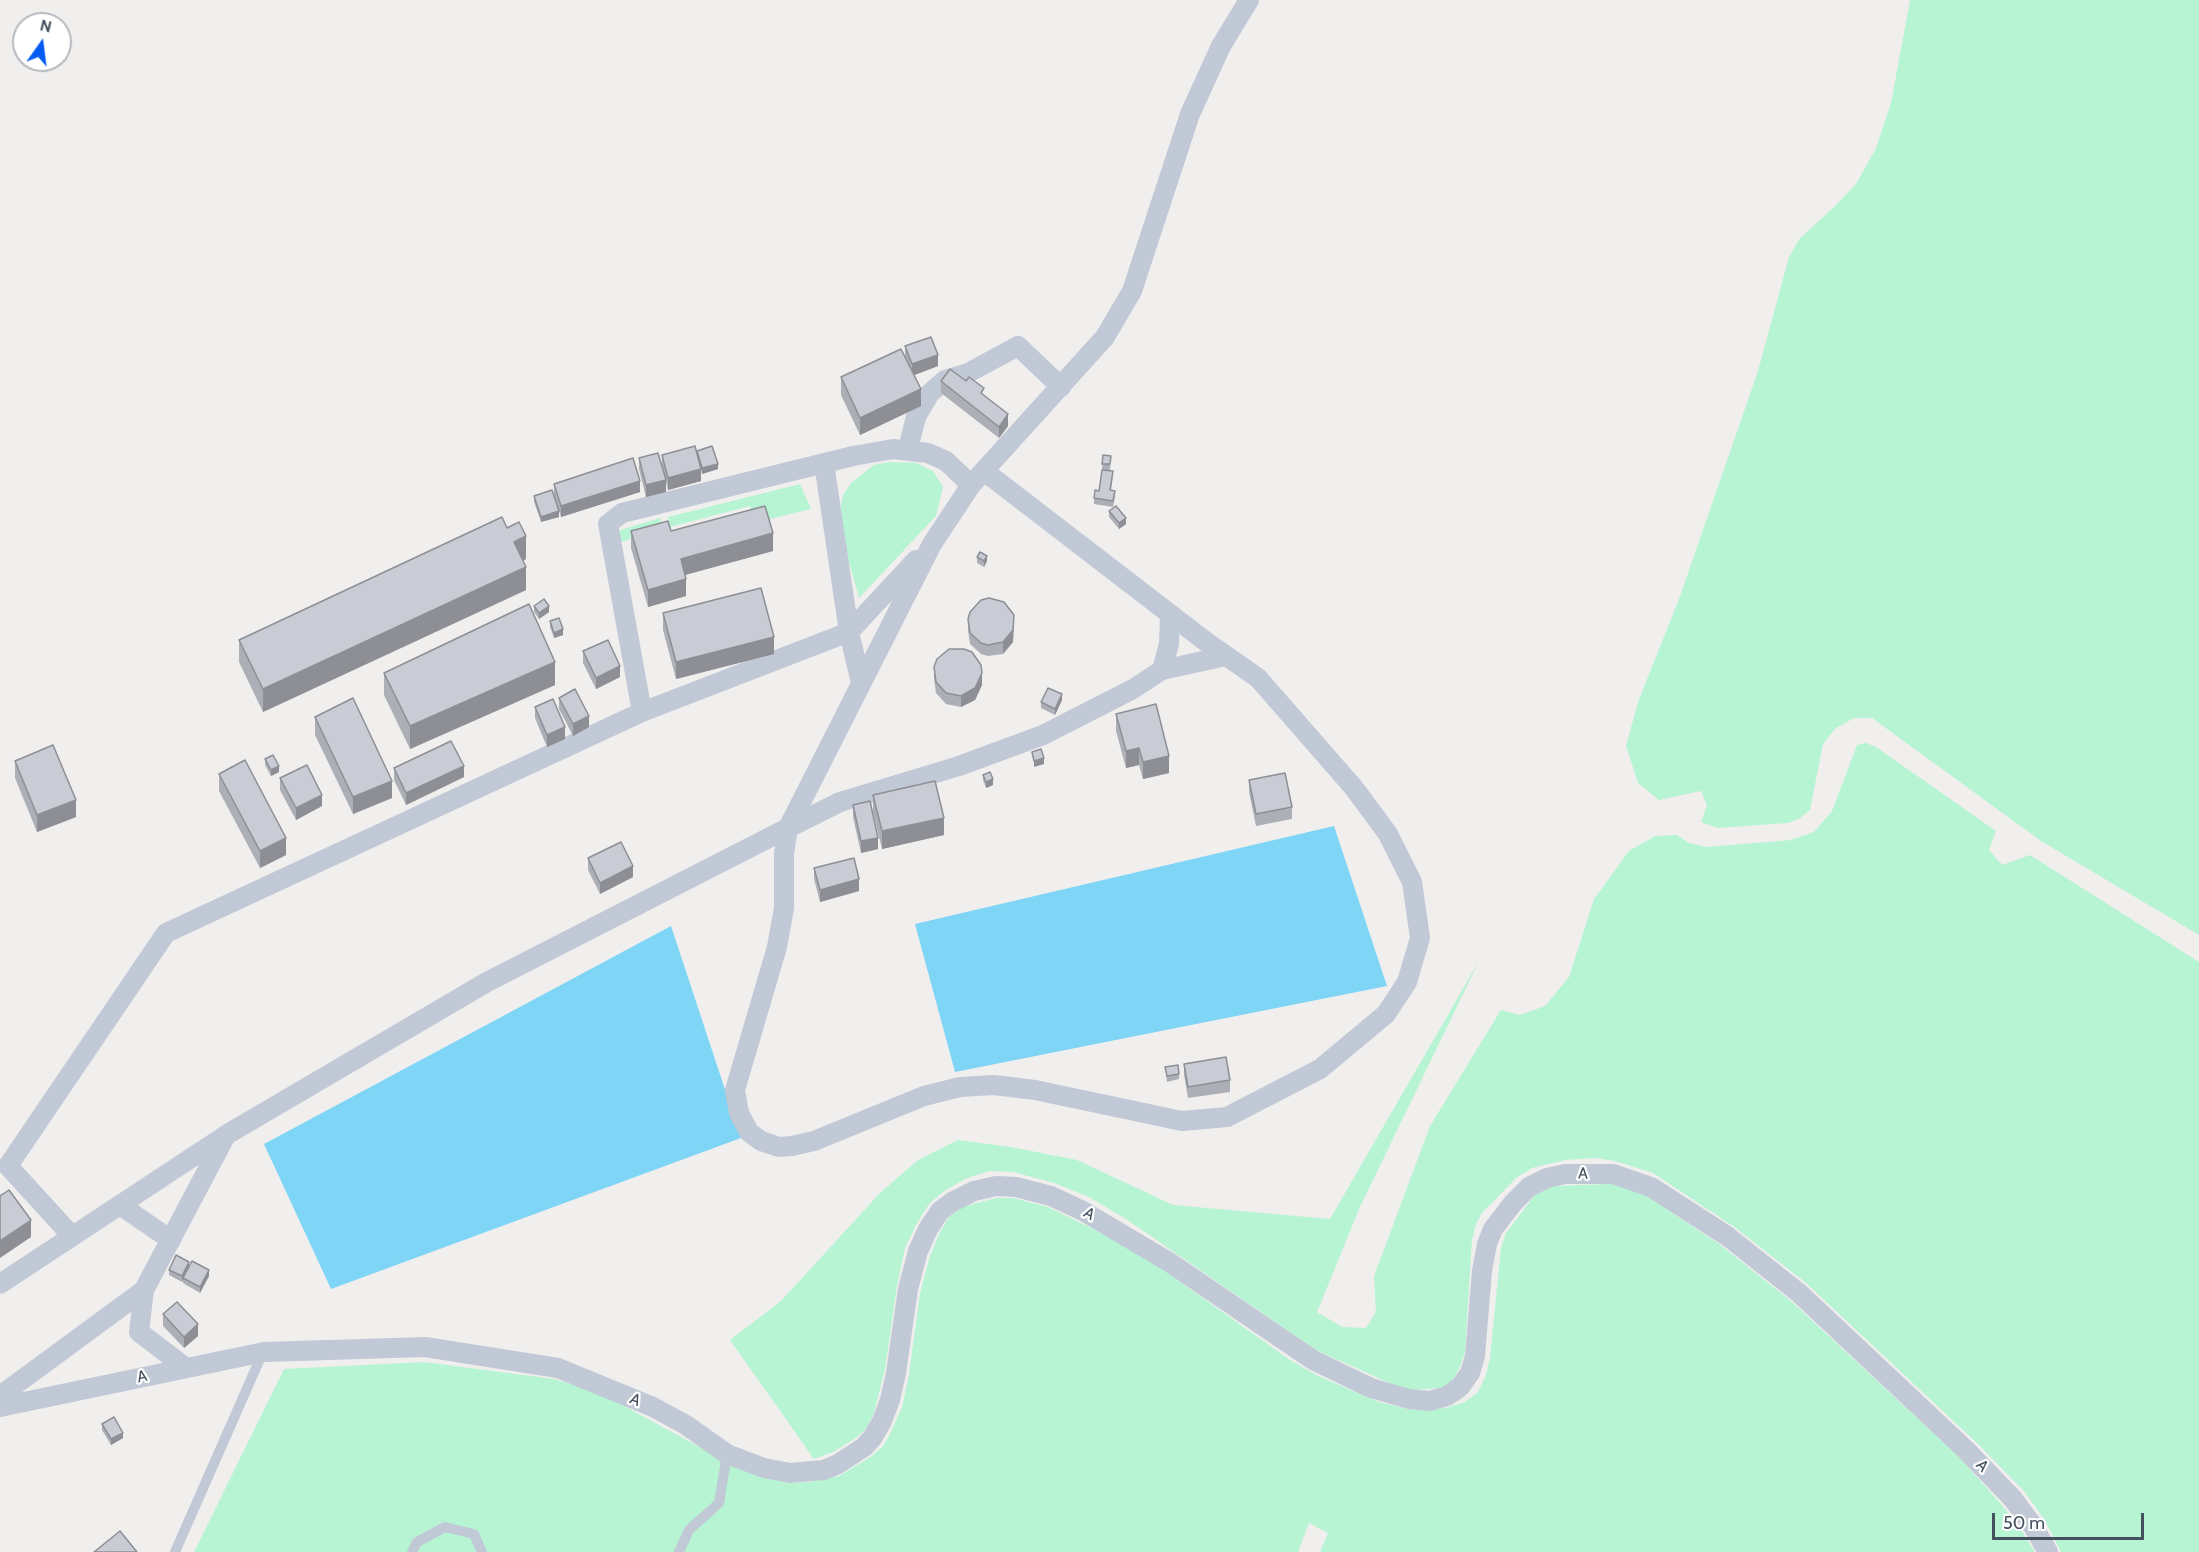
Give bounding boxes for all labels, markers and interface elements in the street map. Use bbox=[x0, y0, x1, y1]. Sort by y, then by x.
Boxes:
north arrow bbox=[12, 12, 72, 72]
text: N bbox=[38, 15, 54, 37]
street label: A bbox=[1578, 1164, 1588, 1184]
street label: A bbox=[1080, 1203, 1098, 1225]
street label: A bbox=[135, 1367, 149, 1387]
street label: A bbox=[627, 1389, 643, 1411]
street label: A bbox=[1972, 1456, 1992, 1476]
scale bar bbox=[1995, 1501, 2146, 1539]
text: 50 m bbox=[2003, 1512, 2045, 1534]

